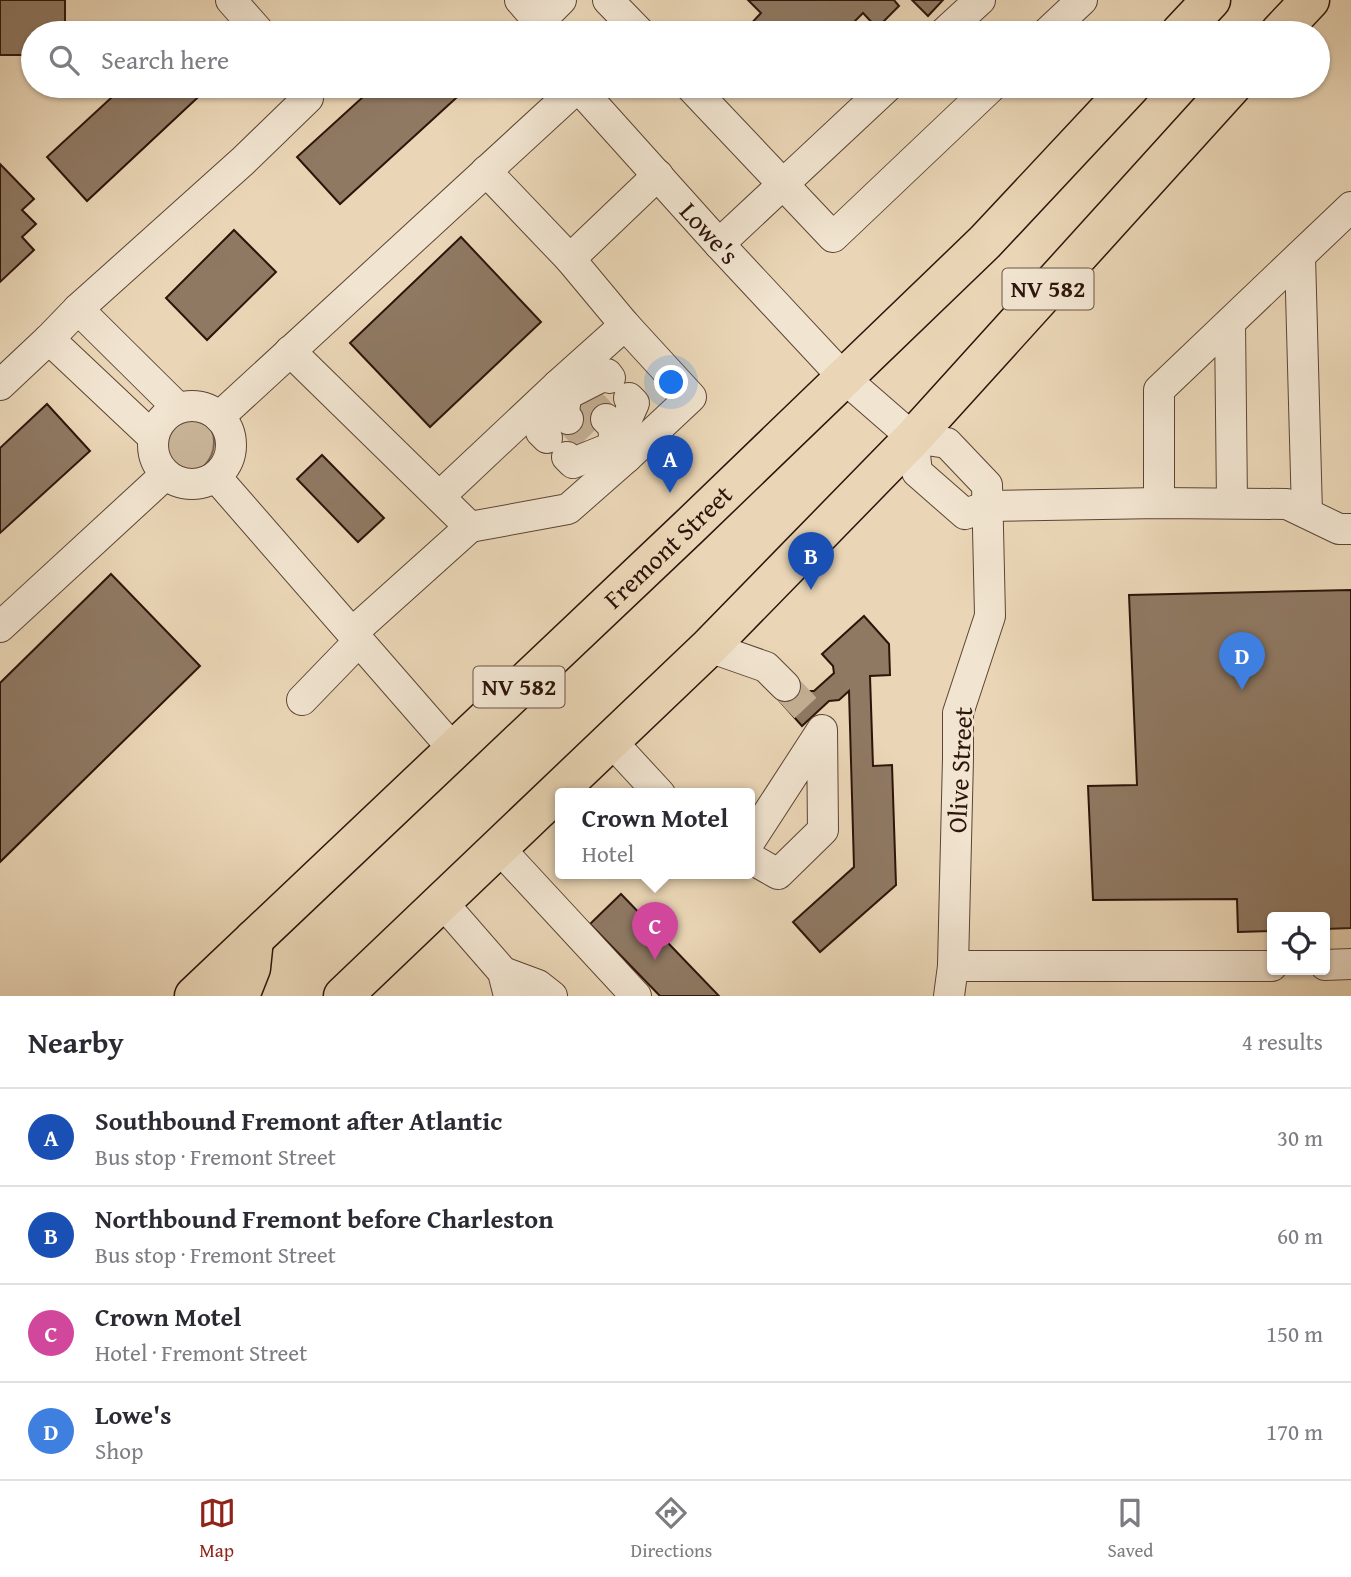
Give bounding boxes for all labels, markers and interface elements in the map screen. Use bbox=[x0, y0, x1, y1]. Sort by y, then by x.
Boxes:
search box bbox=[21, 21, 1330, 98]
text: Search here bbox=[101, 40, 229, 79]
icon: search bbox=[45, 41, 83, 79]
street label: Lowe's bbox=[671, 193, 749, 273]
road number: NV 582 bbox=[1002, 268, 1094, 310]
your location bbox=[654, 365, 688, 399]
pin: A bbox=[647, 435, 693, 493]
street label: Fremont Street bbox=[594, 475, 741, 617]
pin: B bbox=[788, 532, 834, 590]
pin: D bbox=[1219, 632, 1265, 690]
road number: NV 582 bbox=[474, 666, 564, 708]
street label: Olive Street bbox=[937, 706, 982, 834]
popup bbox=[555, 788, 755, 879]
text: Crown Motel bbox=[582, 798, 728, 837]
text: Hotel bbox=[582, 837, 634, 870]
pin: C bbox=[632, 902, 678, 960]
map controls bbox=[1267, 912, 1330, 975]
button: locate bbox=[1267, 912, 1330, 975]
text: Nearby bbox=[28, 1020, 124, 1064]
text: 4 results bbox=[1242, 1025, 1323, 1058]
text: Southbound Fremont after Atlantic bbox=[95, 1101, 502, 1140]
text: A bbox=[44, 1121, 58, 1154]
text: 30 m bbox=[1277, 1121, 1323, 1154]
text: Bus stop · Fremont Street bbox=[95, 1140, 336, 1173]
text: Northbound Fremont before Charleston bbox=[95, 1199, 554, 1238]
text: B bbox=[44, 1219, 58, 1252]
text: 60 m bbox=[1277, 1219, 1323, 1252]
text: Bus stop · Fremont Street bbox=[95, 1238, 336, 1271]
text: Crown Motel bbox=[95, 1297, 241, 1336]
text: C bbox=[44, 1317, 58, 1350]
text: 150 m bbox=[1266, 1317, 1323, 1350]
text: Hotel · Fremont Street bbox=[95, 1336, 307, 1369]
text: Lowe's bbox=[95, 1395, 171, 1434]
text: D bbox=[44, 1415, 58, 1448]
text: 170 m bbox=[1266, 1415, 1323, 1448]
text: Shop bbox=[95, 1434, 143, 1467]
tab: Map bbox=[198, 1494, 236, 1564]
tab: Directions bbox=[631, 1494, 712, 1564]
tab: Saved bbox=[1107, 1494, 1153, 1564]

